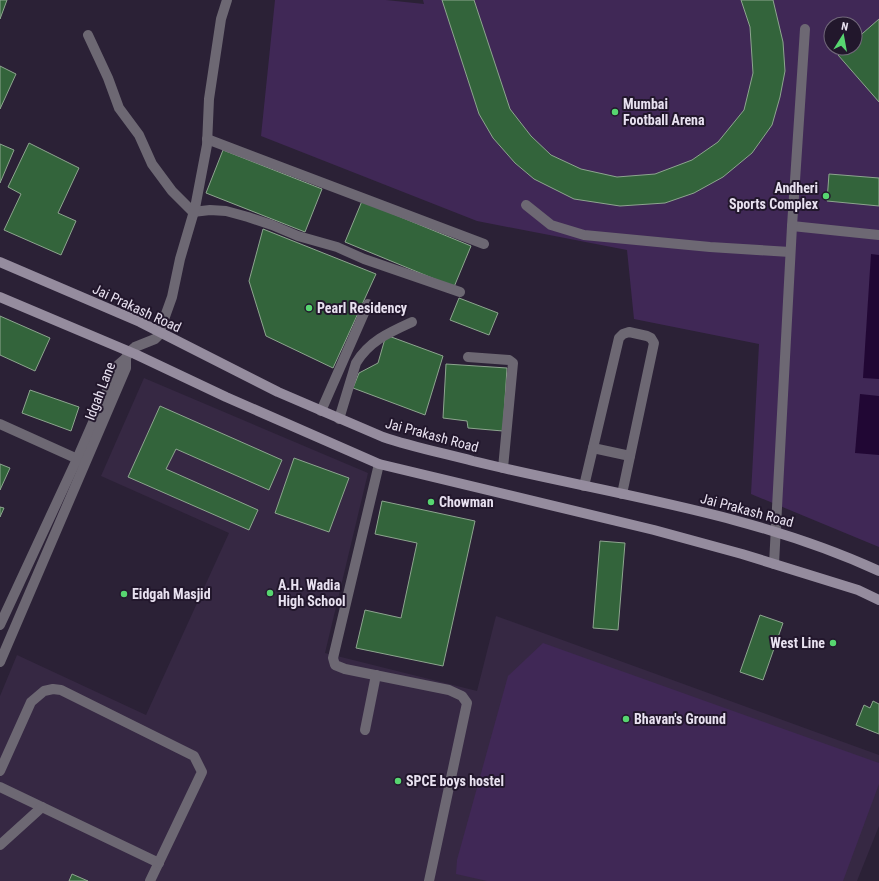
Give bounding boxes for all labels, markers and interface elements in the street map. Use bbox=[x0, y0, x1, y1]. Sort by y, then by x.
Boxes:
north arrow bbox=[823, 16, 863, 56]
text: N bbox=[840, 20, 850, 34]
place label: Mumbai Football Arena bbox=[623, 96, 705, 128]
marker: Mumbai Football Arena bbox=[610, 107, 620, 117]
place label: Andheri Sports Complex bbox=[729, 180, 819, 212]
marker: Andheri Sports Complex bbox=[821, 191, 831, 201]
street label: Jai Prakash Road bbox=[90, 280, 184, 336]
place label: Pearl Residency bbox=[317, 300, 408, 316]
marker: Pearl Residency bbox=[304, 303, 314, 313]
street label: Idgah Lane bbox=[82, 359, 119, 422]
street label: Jai Prakash Road bbox=[384, 415, 480, 455]
street label: Jai Prakash Road bbox=[699, 490, 795, 530]
place label: Chowman bbox=[439, 494, 494, 510]
marker: Chowman bbox=[426, 497, 436, 507]
place label: A.H. Wadia High School bbox=[278, 577, 346, 609]
place label: Eidgah Masjid bbox=[132, 586, 211, 602]
marker: A.H. Wadia High School bbox=[265, 588, 275, 598]
marker: Eidgah Masjid bbox=[119, 589, 129, 599]
place label: West Line bbox=[770, 635, 825, 651]
marker: West Line bbox=[828, 638, 838, 648]
place label: Bhavan's Ground bbox=[634, 711, 726, 727]
marker: Bhavan's Ground bbox=[621, 714, 631, 724]
place label: SPCE boys hostel bbox=[406, 773, 504, 789]
marker: SPCE boys hostel bbox=[393, 776, 403, 786]

